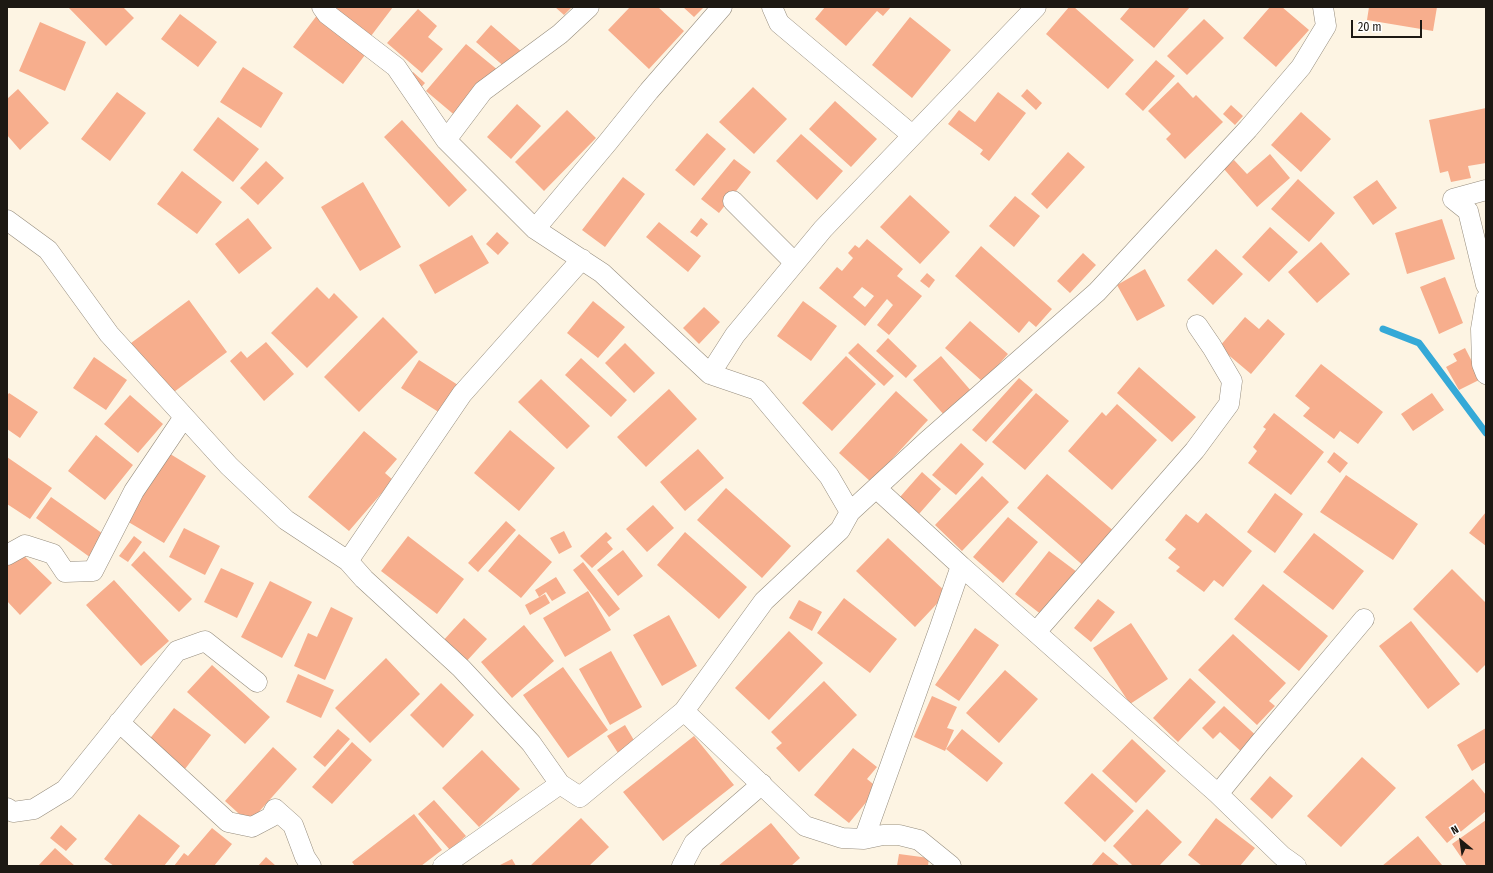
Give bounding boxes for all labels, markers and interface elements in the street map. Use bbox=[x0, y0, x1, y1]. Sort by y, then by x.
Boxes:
scale bar bbox=[1353, 12, 1424, 38]
text: 20 m bbox=[1358, 20, 1382, 34]
north arrow bbox=[1441, 821, 1481, 861]
text: N bbox=[1449, 823, 1461, 837]

